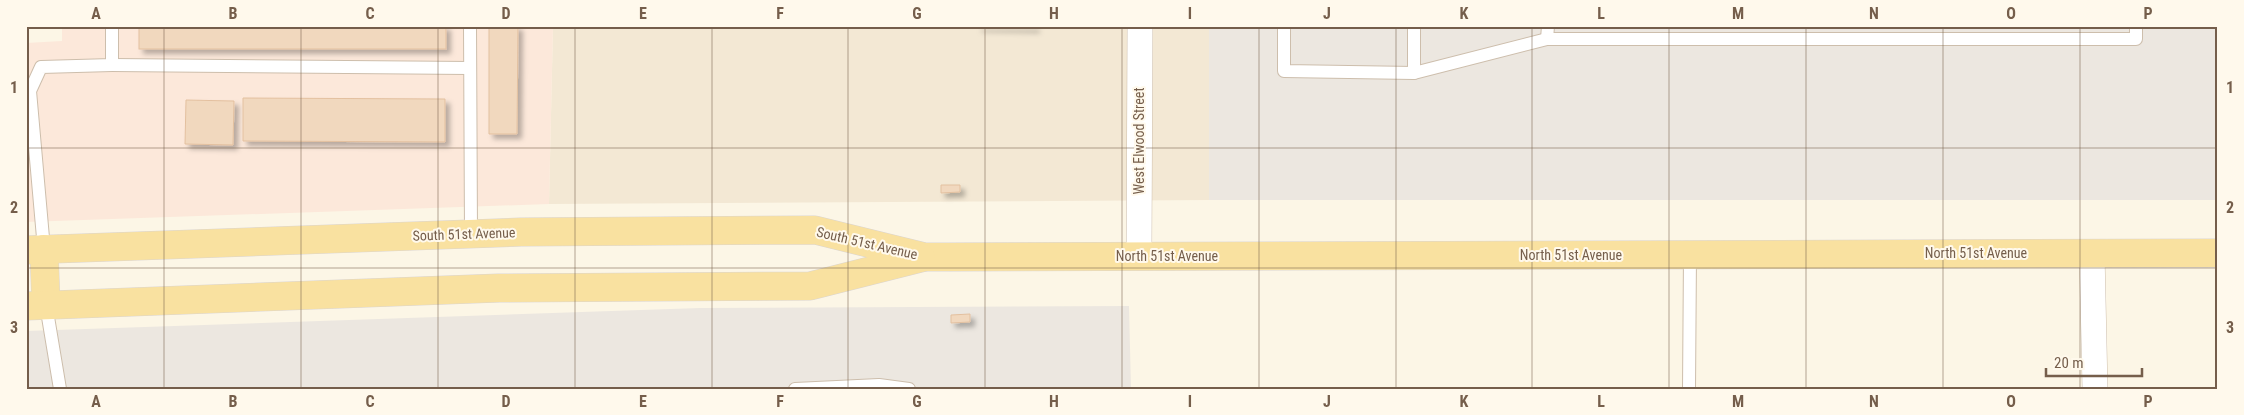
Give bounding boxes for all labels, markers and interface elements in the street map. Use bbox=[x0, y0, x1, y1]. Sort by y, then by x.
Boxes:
text: A bbox=[91, 4, 101, 23]
text: B bbox=[229, 4, 238, 23]
text: C bbox=[365, 4, 375, 23]
text: D bbox=[501, 4, 511, 23]
text: E bbox=[639, 4, 647, 23]
text: F bbox=[776, 4, 784, 23]
text: G bbox=[912, 4, 922, 23]
text: H bbox=[1049, 4, 1059, 23]
text: I bbox=[1188, 4, 1192, 23]
text: J bbox=[1323, 4, 1331, 23]
text: K bbox=[1460, 4, 1469, 23]
text: L bbox=[1597, 4, 1605, 23]
text: M bbox=[1732, 4, 1744, 23]
text: N bbox=[1869, 4, 1879, 23]
text: O bbox=[2006, 4, 2016, 23]
text: P bbox=[2143, 4, 2153, 23]
text: 1 bbox=[10, 78, 18, 97]
text: 1 bbox=[2226, 78, 2234, 97]
street label: West Elwood Street bbox=[1131, 87, 1147, 195]
text: 2 bbox=[10, 198, 18, 217]
text: 2 bbox=[2226, 198, 2234, 217]
street label: South 51st Avenue bbox=[412, 224, 516, 244]
street label: South 51st Avenue bbox=[815, 224, 919, 262]
street label: North 51st Avenue bbox=[1925, 245, 2028, 261]
street label: North 51st Avenue bbox=[1520, 247, 1623, 263]
street label: North 51st Avenue bbox=[1116, 248, 1219, 264]
text: 3 bbox=[10, 318, 18, 337]
text: 3 bbox=[2226, 318, 2234, 337]
scale bar bbox=[2046, 345, 2143, 377]
text: 20 m bbox=[2054, 354, 2084, 372]
text: A bbox=[91, 392, 101, 411]
text: B bbox=[229, 392, 238, 411]
text: C bbox=[365, 392, 375, 411]
text: D bbox=[501, 392, 511, 411]
text: E bbox=[639, 392, 647, 411]
text: F bbox=[776, 392, 784, 411]
text: G bbox=[912, 392, 922, 411]
text: H bbox=[1049, 392, 1059, 411]
text: I bbox=[1188, 392, 1192, 411]
text: J bbox=[1323, 392, 1331, 411]
text: K bbox=[1460, 392, 1469, 411]
text: L bbox=[1597, 392, 1605, 411]
text: M bbox=[1732, 392, 1744, 411]
text: N bbox=[1869, 392, 1879, 411]
text: O bbox=[2006, 392, 2016, 411]
text: P bbox=[2143, 392, 2153, 411]

